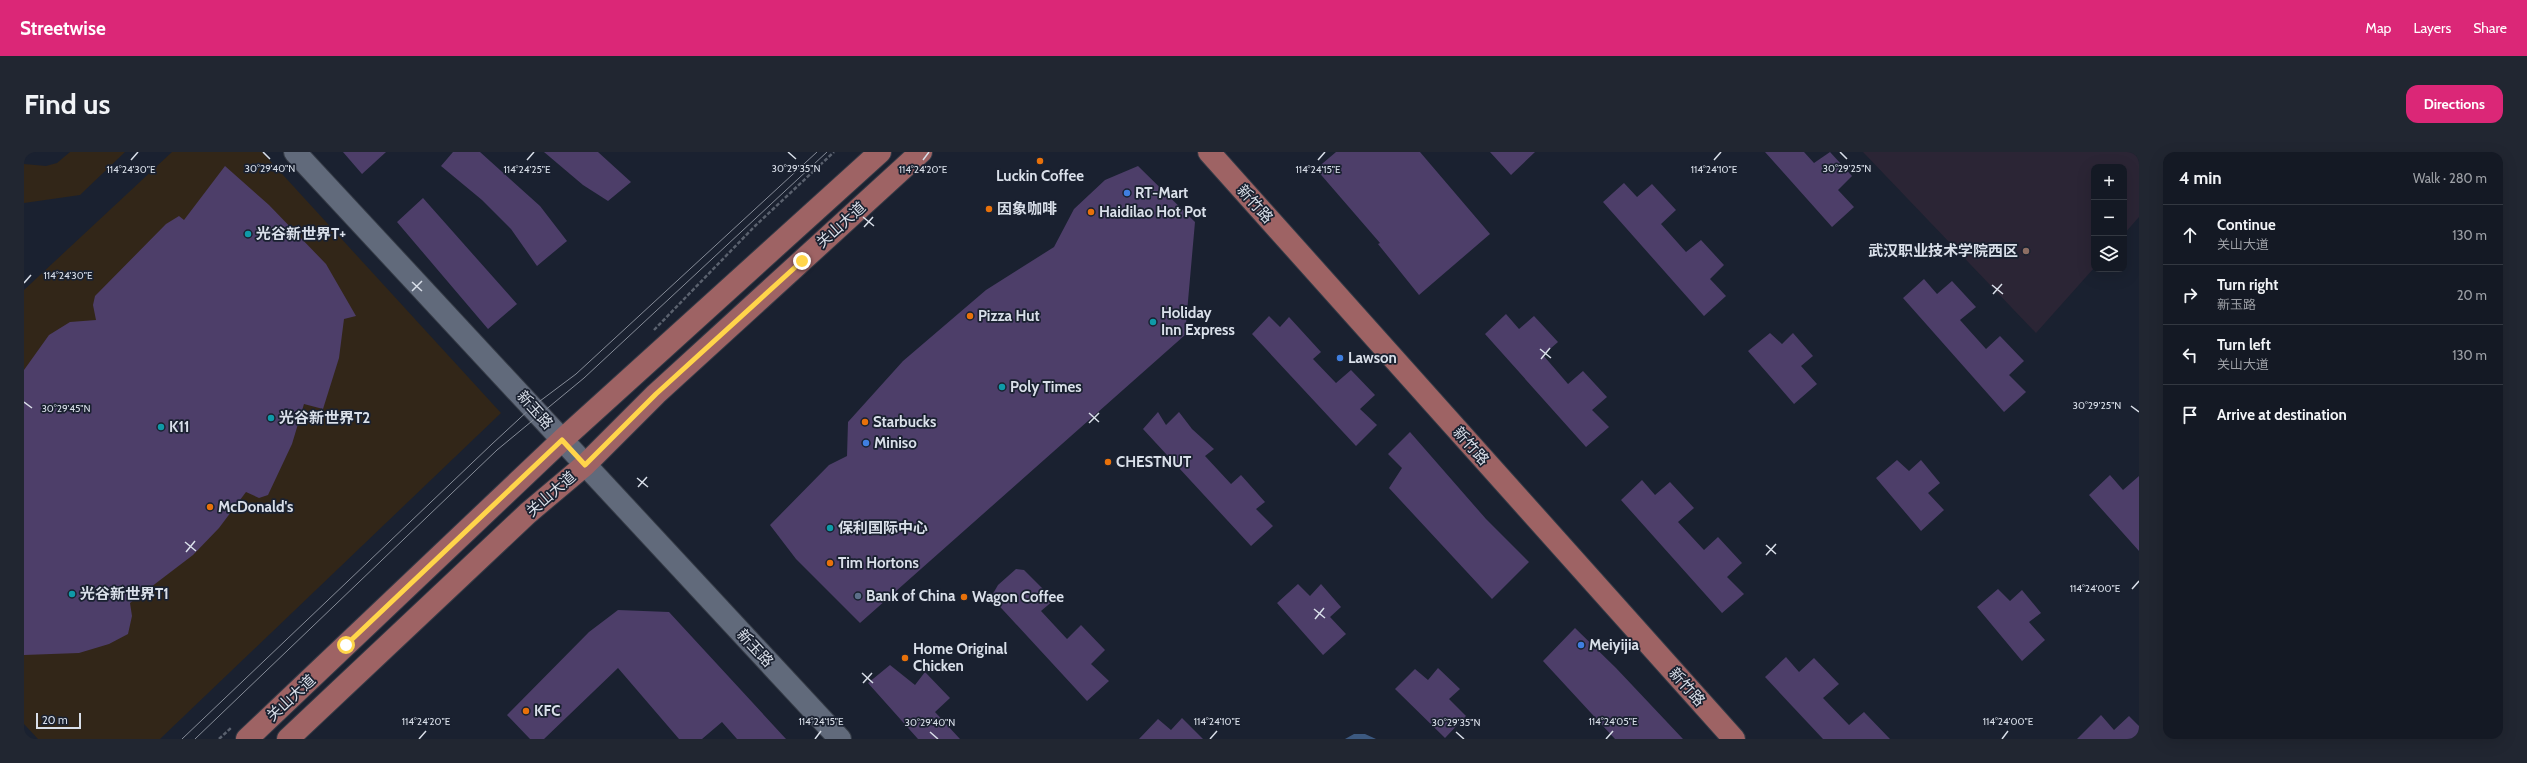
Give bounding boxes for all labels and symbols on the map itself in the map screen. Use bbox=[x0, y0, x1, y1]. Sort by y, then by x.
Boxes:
marker: Luckin Coffee bbox=[1035, 156, 1045, 166]
text: 30°29'40"N bbox=[245, 162, 295, 175]
text: 30°29'35"N bbox=[771, 162, 821, 175]
text: 30°29'25"N bbox=[1823, 162, 1871, 175]
text: 114°24'30"E bbox=[107, 163, 156, 176]
text: 114°24'25"E bbox=[503, 163, 551, 176]
text: 114°24'20"E bbox=[899, 163, 948, 176]
text: 114°24'15"E bbox=[1295, 163, 1341, 176]
text: 114°24'10"E bbox=[1691, 163, 1738, 176]
place label: Luckin Coffee bbox=[996, 167, 1084, 185]
street label: 新竹路 bbox=[1233, 181, 1277, 227]
place label: RT-Mart bbox=[1135, 184, 1188, 202]
marker: RT-Mart bbox=[1122, 188, 1132, 198]
street label: 关山大道 bbox=[813, 198, 869, 252]
place label: 因象咖啡 bbox=[997, 200, 1057, 218]
place label: Haidilao Hot Pot bbox=[1099, 203, 1207, 221]
marker: 因象咖啡 bbox=[984, 204, 994, 214]
marker: Haidilao Hot Pot bbox=[1086, 207, 1096, 217]
place label: 光谷新世界T+ bbox=[256, 225, 346, 243]
marker: 光谷新世界T+ bbox=[243, 229, 253, 239]
place label: 武汉职业技术学院西区 bbox=[1868, 242, 2018, 260]
marker: 武汉职业技术学院西区 bbox=[2021, 246, 2031, 256]
route end bbox=[793, 252, 811, 270]
text: 114°24'30"E bbox=[44, 269, 93, 282]
place label: Holiday Inn Express bbox=[1161, 304, 1235, 339]
place label: Pizza Hut bbox=[978, 307, 1040, 325]
marker: Pizza Hut bbox=[965, 311, 975, 321]
marker: Holiday Inn Express bbox=[1148, 317, 1158, 327]
place label: Lawson bbox=[1348, 349, 1397, 367]
marker: Lawson bbox=[1335, 353, 1345, 363]
place label: Poly Times bbox=[1010, 378, 1082, 396]
marker: Poly Times bbox=[997, 382, 1007, 392]
street label: 新玉路 bbox=[513, 387, 557, 433]
text: 30°29'25"N bbox=[2073, 399, 2121, 412]
text: 30°29'45"N bbox=[41, 402, 91, 415]
place label: 光谷新世界T2 bbox=[279, 409, 370, 427]
marker: 光谷新世界T2 bbox=[266, 413, 276, 423]
place label: Starbucks bbox=[873, 413, 936, 431]
marker: Starbucks bbox=[860, 417, 870, 427]
place label: K11 bbox=[169, 418, 189, 436]
marker: K11 bbox=[156, 422, 166, 432]
street label: 新竹路 bbox=[1449, 423, 1493, 469]
place label: Miniso bbox=[874, 434, 917, 452]
marker: Miniso bbox=[861, 438, 871, 448]
place label: CHESTNUT bbox=[1116, 453, 1192, 471]
marker: CHESTNUT bbox=[1103, 457, 1113, 467]
street label: 关山大道 bbox=[522, 468, 580, 520]
place label: McDonald's bbox=[218, 498, 293, 516]
marker: McDonald's bbox=[205, 502, 215, 512]
place label: 保利国际中心 bbox=[838, 519, 928, 537]
marker: 保利国际中心 bbox=[825, 523, 835, 533]
place label: Tim Hortons bbox=[838, 554, 919, 572]
marker: Tim Hortons bbox=[825, 558, 835, 568]
text: 114°24'00"E bbox=[2070, 582, 2121, 595]
place label: 光谷新世界T1 bbox=[80, 585, 169, 603]
place label: Bank of China bbox=[866, 587, 956, 605]
place label: Wagon Coffee bbox=[972, 588, 1064, 606]
marker: 光谷新世界T1 bbox=[67, 589, 77, 599]
marker: Bank of China bbox=[853, 591, 863, 601]
marker: Wagon Coffee bbox=[959, 592, 969, 602]
street label: 新玉路 bbox=[733, 625, 777, 671]
route start bbox=[337, 636, 355, 654]
place label: Meiyijia bbox=[1589, 636, 1639, 654]
place label: Home Original Chicken bbox=[913, 640, 1007, 675]
marker: Meiyijia bbox=[1576, 640, 1586, 650]
marker: Home Original Chicken bbox=[900, 653, 910, 663]
street label: 新竹路 bbox=[1665, 664, 1709, 710]
street label: 关山大道 bbox=[263, 671, 319, 725]
place label: KFC bbox=[534, 702, 560, 720]
marker: KFC bbox=[521, 706, 531, 716]
scale bar bbox=[36, 711, 81, 730]
text: 114°24'20"E bbox=[402, 715, 451, 728]
text: 114°24'15"E bbox=[798, 715, 844, 728]
text: 114°24'10"E bbox=[1194, 715, 1241, 728]
text: 114°24'05"E bbox=[1589, 715, 1638, 728]
text: 114°24'00"E bbox=[1983, 715, 2034, 728]
text: 30°29'40"N bbox=[905, 716, 955, 729]
text: 30°29'35"N bbox=[1431, 716, 1481, 729]

